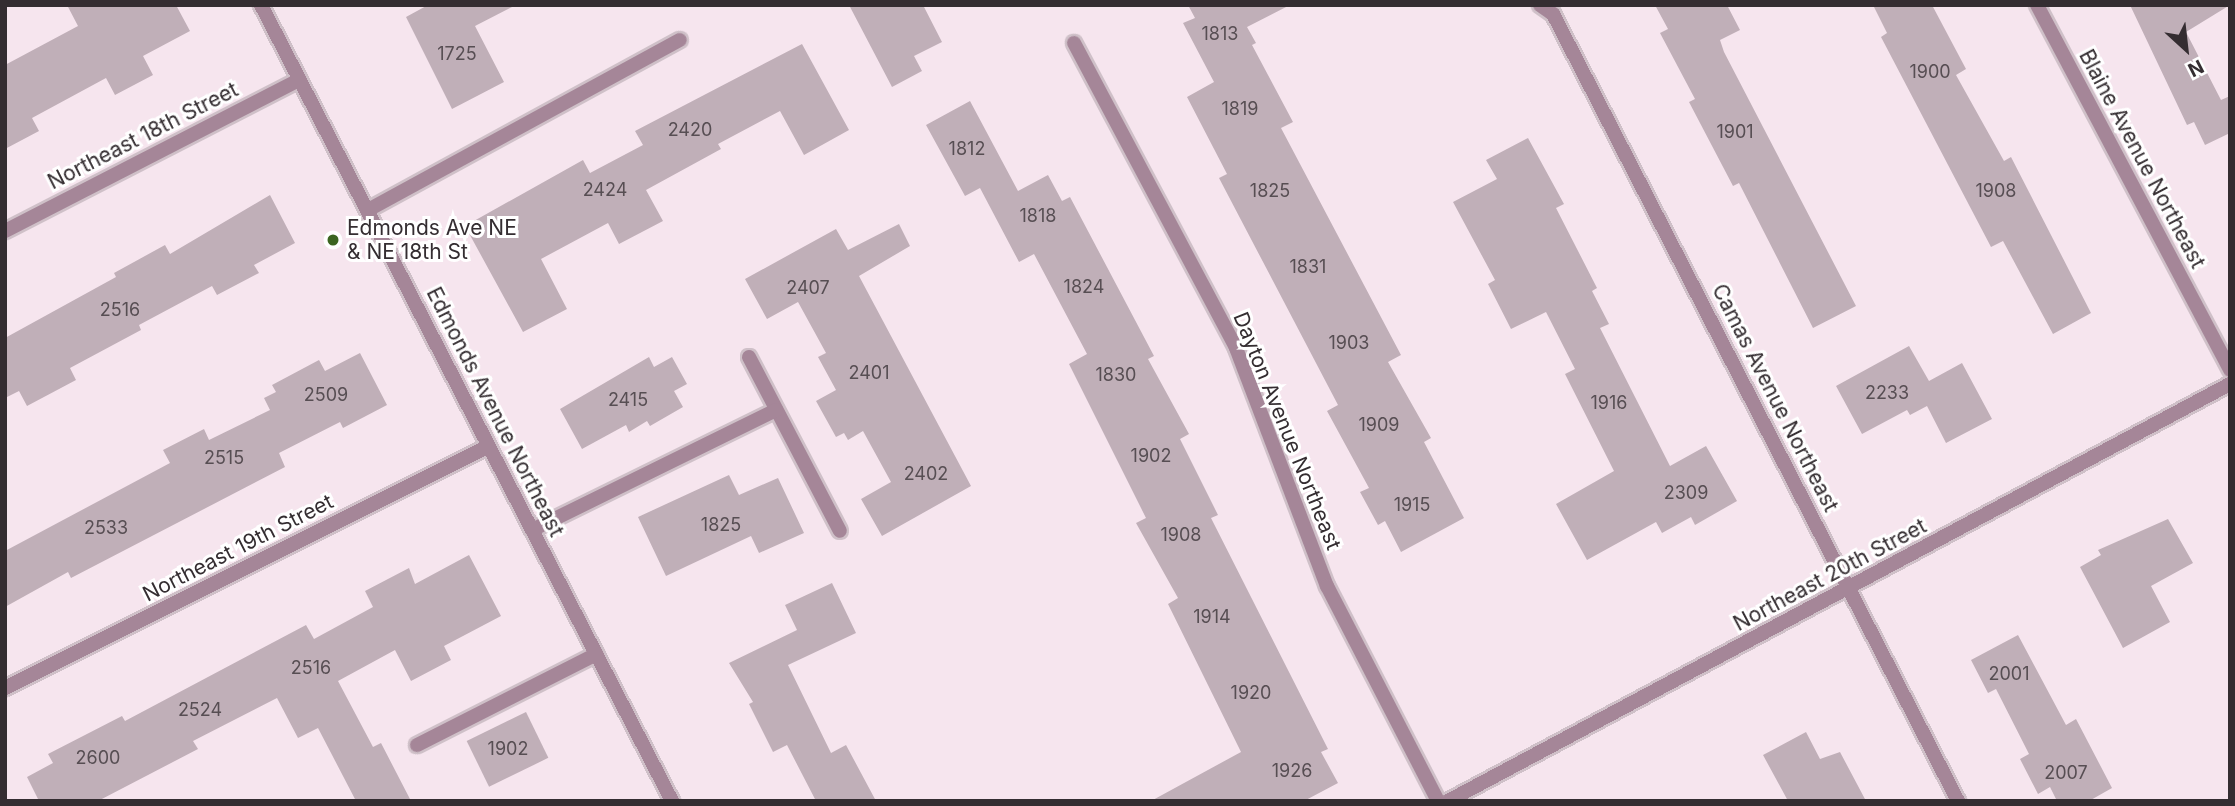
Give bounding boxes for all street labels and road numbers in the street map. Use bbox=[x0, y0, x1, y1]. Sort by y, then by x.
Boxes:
street label: Blaine Avenue Northeast bbox=[2074, 45, 2210, 273]
street label: Northeast 18th Street bbox=[44, 77, 242, 195]
street label: Camas Avenue Northeast bbox=[1707, 280, 1843, 516]
street label: Edmonds Avenue Northeast bbox=[421, 283, 569, 541]
street label: Dayton Avenue Northeast bbox=[1228, 308, 1346, 554]
street label: Northeast 19th Street bbox=[139, 489, 337, 607]
street label: Northeast 20th Street bbox=[1729, 513, 1931, 637]

